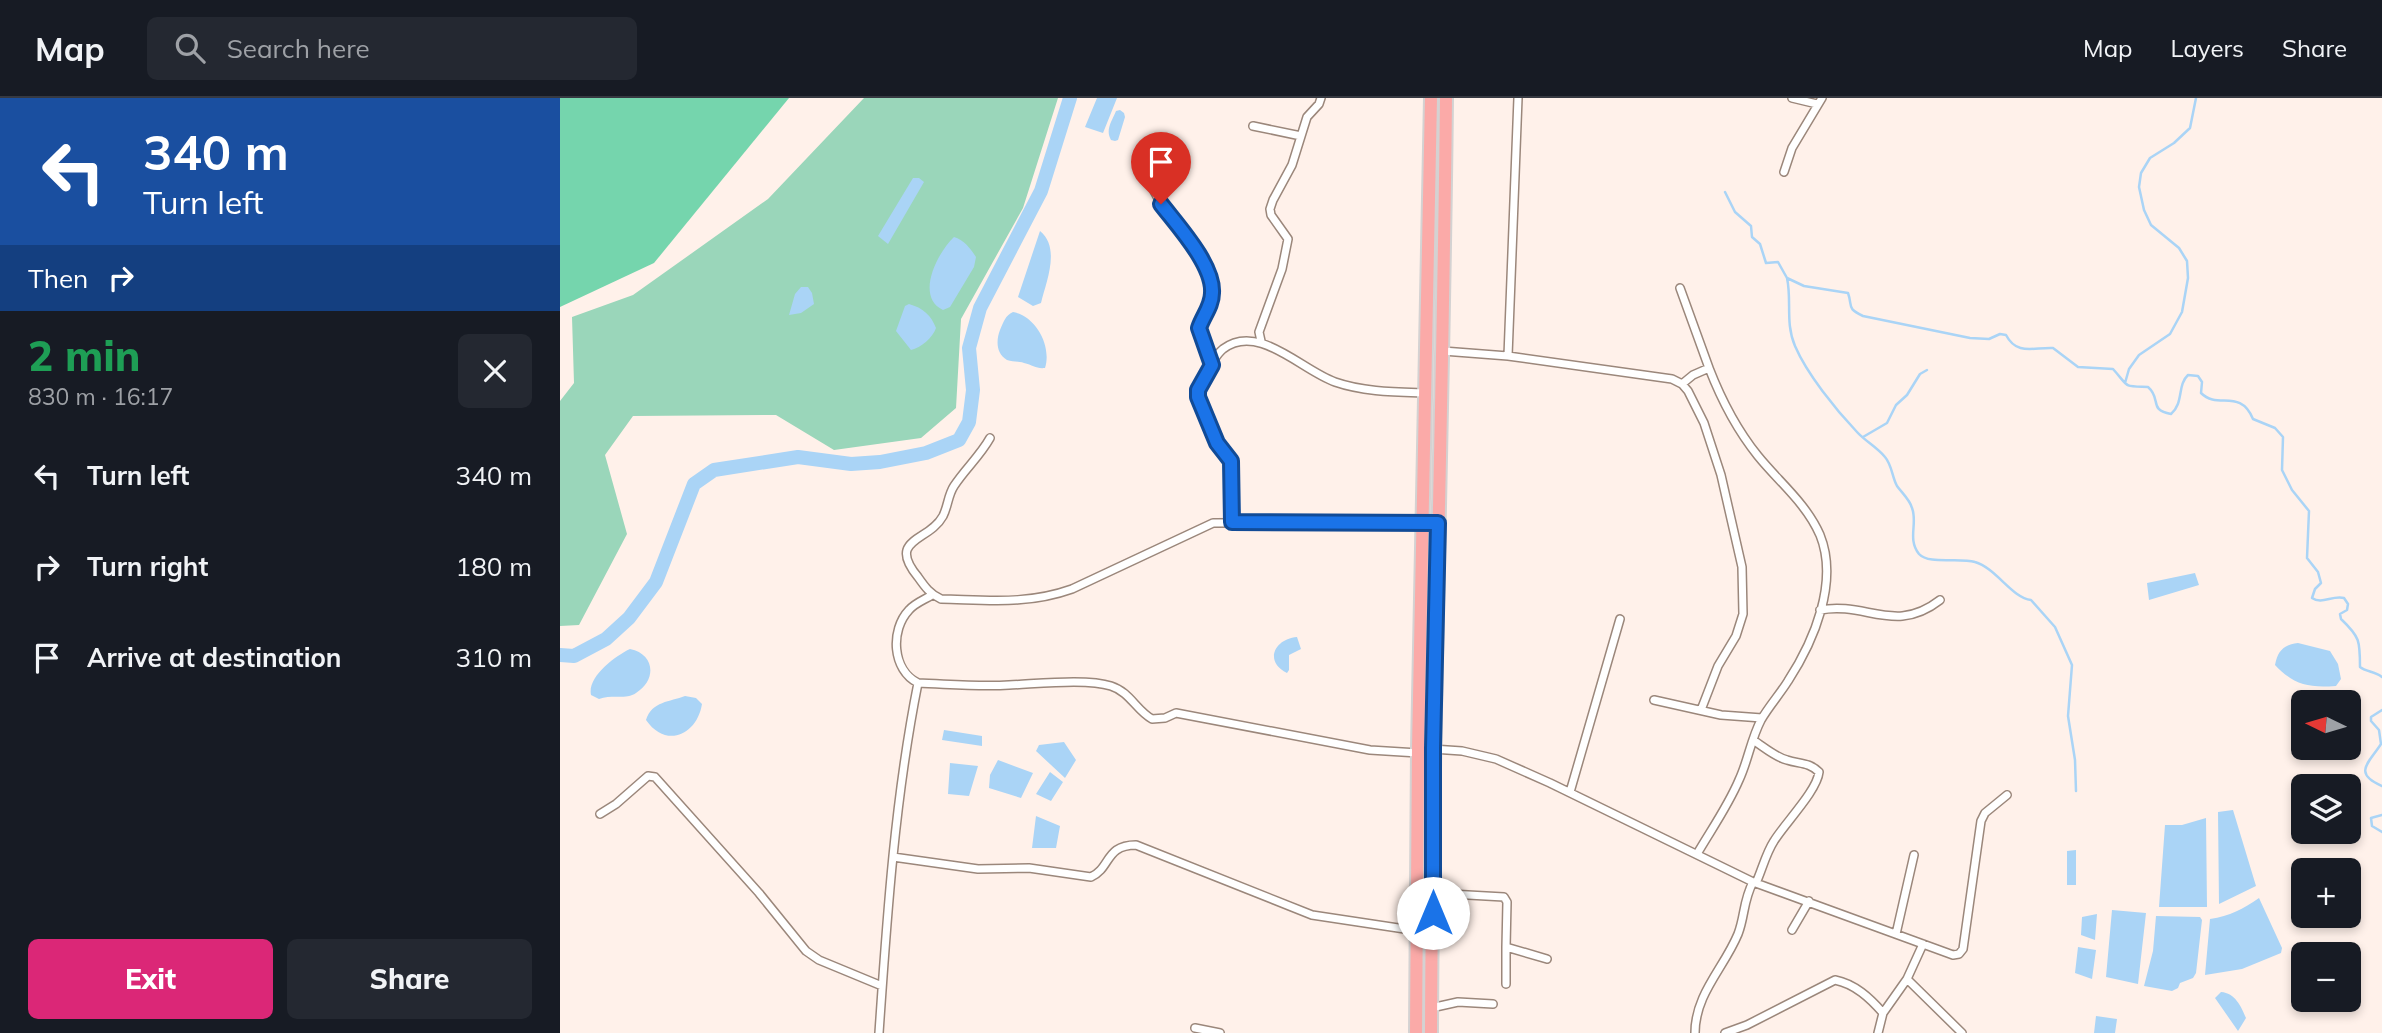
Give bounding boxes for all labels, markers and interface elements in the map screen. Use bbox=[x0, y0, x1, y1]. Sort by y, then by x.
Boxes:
search box bbox=[147, 17, 637, 80]
text: Map bbox=[35, 28, 105, 69]
icon: search bbox=[171, 29, 209, 67]
text: Search here bbox=[227, 32, 370, 65]
text: Map bbox=[2083, 33, 2132, 63]
text: Layers bbox=[2170, 33, 2244, 63]
text: Share bbox=[2282, 33, 2347, 63]
text: 340 m bbox=[143, 121, 289, 182]
icon: left bbox=[28, 126, 119, 217]
pin bbox=[1131, 132, 1191, 204]
icon: arrive bbox=[1142, 143, 1180, 181]
text: Turn left bbox=[143, 182, 263, 222]
icon: right bbox=[102, 259, 140, 297]
text: Then bbox=[28, 262, 88, 295]
text: 2 min bbox=[28, 329, 141, 382]
button: close bbox=[458, 334, 532, 408]
text: 830 m · 16:17 bbox=[28, 382, 173, 411]
icon: left bbox=[28, 457, 66, 495]
text: Turn left bbox=[87, 459, 189, 492]
text: 340 m bbox=[456, 459, 532, 492]
icon: right bbox=[28, 548, 66, 586]
text: Turn right bbox=[87, 550, 208, 583]
text: 180 m bbox=[456, 550, 532, 583]
icon: arrive bbox=[28, 639, 66, 677]
text: Arrive at destination bbox=[87, 641, 342, 674]
text: 310 m bbox=[456, 641, 532, 674]
north arrow bbox=[2291, 690, 2361, 760]
map controls bbox=[2291, 690, 2361, 1012]
button: layers bbox=[2291, 774, 2361, 844]
button: + bbox=[2291, 858, 2361, 928]
position arrow bbox=[1396, 876, 1470, 950]
button: Exit bbox=[28, 939, 273, 1019]
button: Share bbox=[287, 939, 532, 1019]
button: − bbox=[2291, 942, 2361, 1012]

